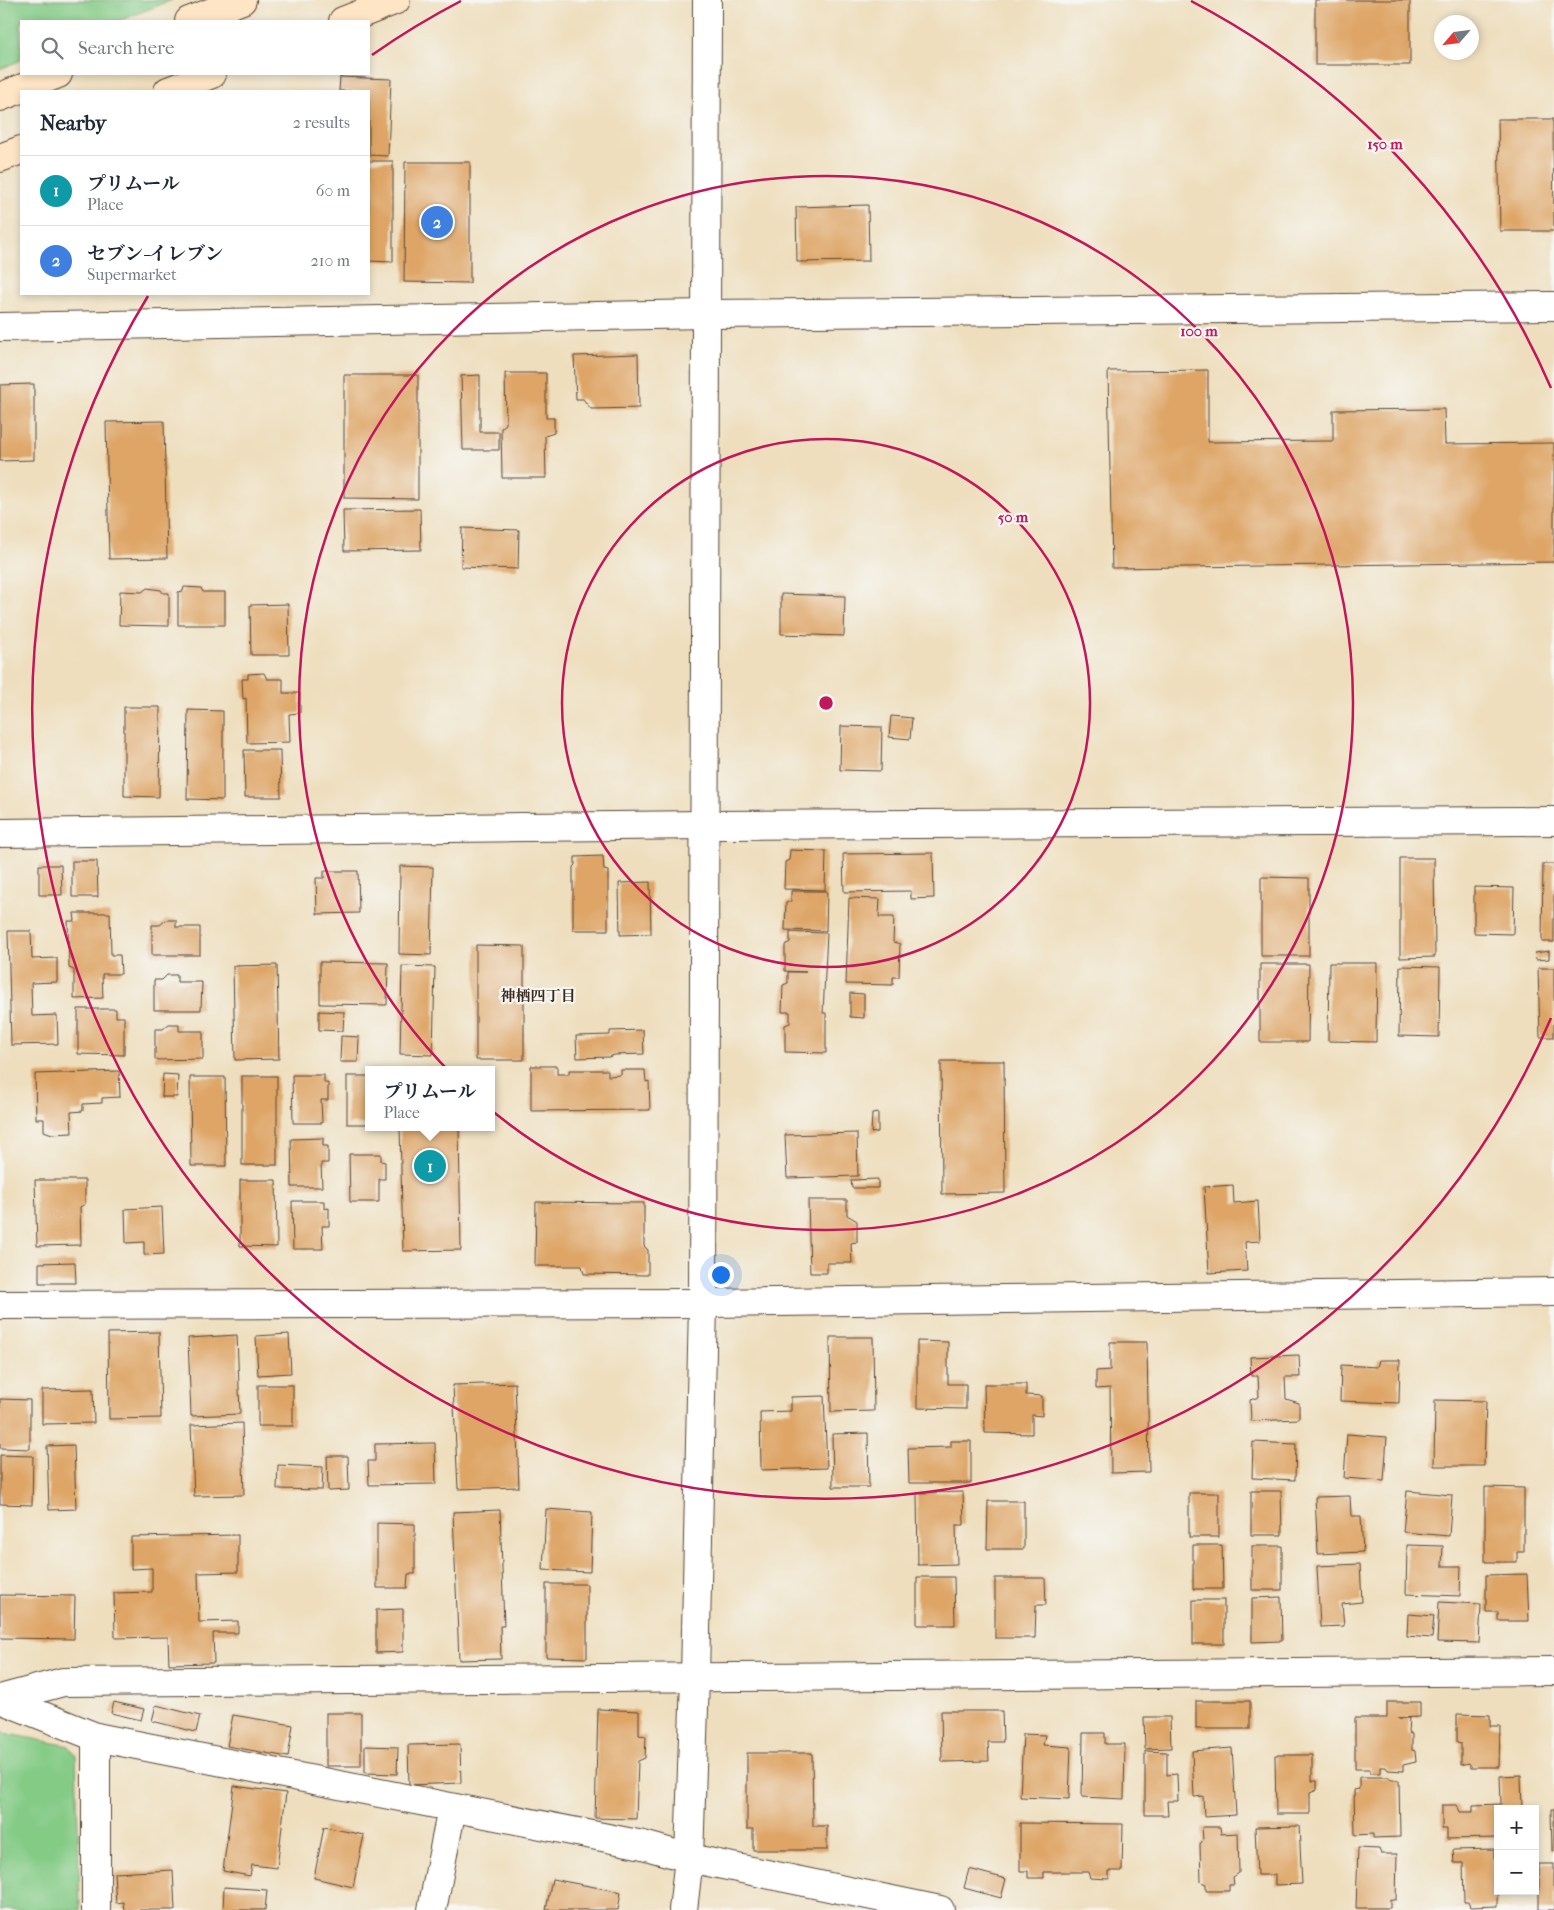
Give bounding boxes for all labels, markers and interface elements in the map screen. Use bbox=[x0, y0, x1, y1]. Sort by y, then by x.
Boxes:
north arrow bbox=[1434, 15, 1479, 60]
search box bbox=[20, 20, 370, 75]
icon: search bbox=[38, 34, 66, 62]
text: Search here bbox=[78, 37, 174, 59]
text: Nearby bbox=[40, 111, 106, 135]
text: 2 results bbox=[293, 113, 350, 132]
text: 150 m bbox=[1367, 135, 1403, 153]
text: プリムール bbox=[87, 173, 180, 195]
text: 1 bbox=[53, 181, 59, 200]
text: 60 m bbox=[316, 181, 350, 200]
text: Place bbox=[87, 195, 123, 214]
pin: 2 bbox=[421, 203, 453, 241]
text: セブン-イレブン bbox=[87, 243, 223, 265]
text: 2 bbox=[52, 251, 60, 270]
text: 210 m bbox=[311, 251, 350, 270]
text: Supermarket bbox=[87, 265, 177, 284]
text: 100 m bbox=[1180, 322, 1218, 340]
text: 50 m bbox=[998, 508, 1029, 526]
centre of rings bbox=[817, 694, 835, 712]
district label: 神栖四丁目 bbox=[500, 987, 576, 1005]
popup bbox=[365, 1066, 495, 1131]
text: プリムール bbox=[384, 1081, 476, 1103]
text: Place bbox=[384, 1103, 420, 1122]
pin: 1 bbox=[414, 1147, 446, 1185]
your location bbox=[708, 1262, 734, 1288]
map controls bbox=[1494, 1805, 1539, 1895]
button: + bbox=[1494, 1805, 1539, 1850]
button: − bbox=[1494, 1850, 1539, 1895]

